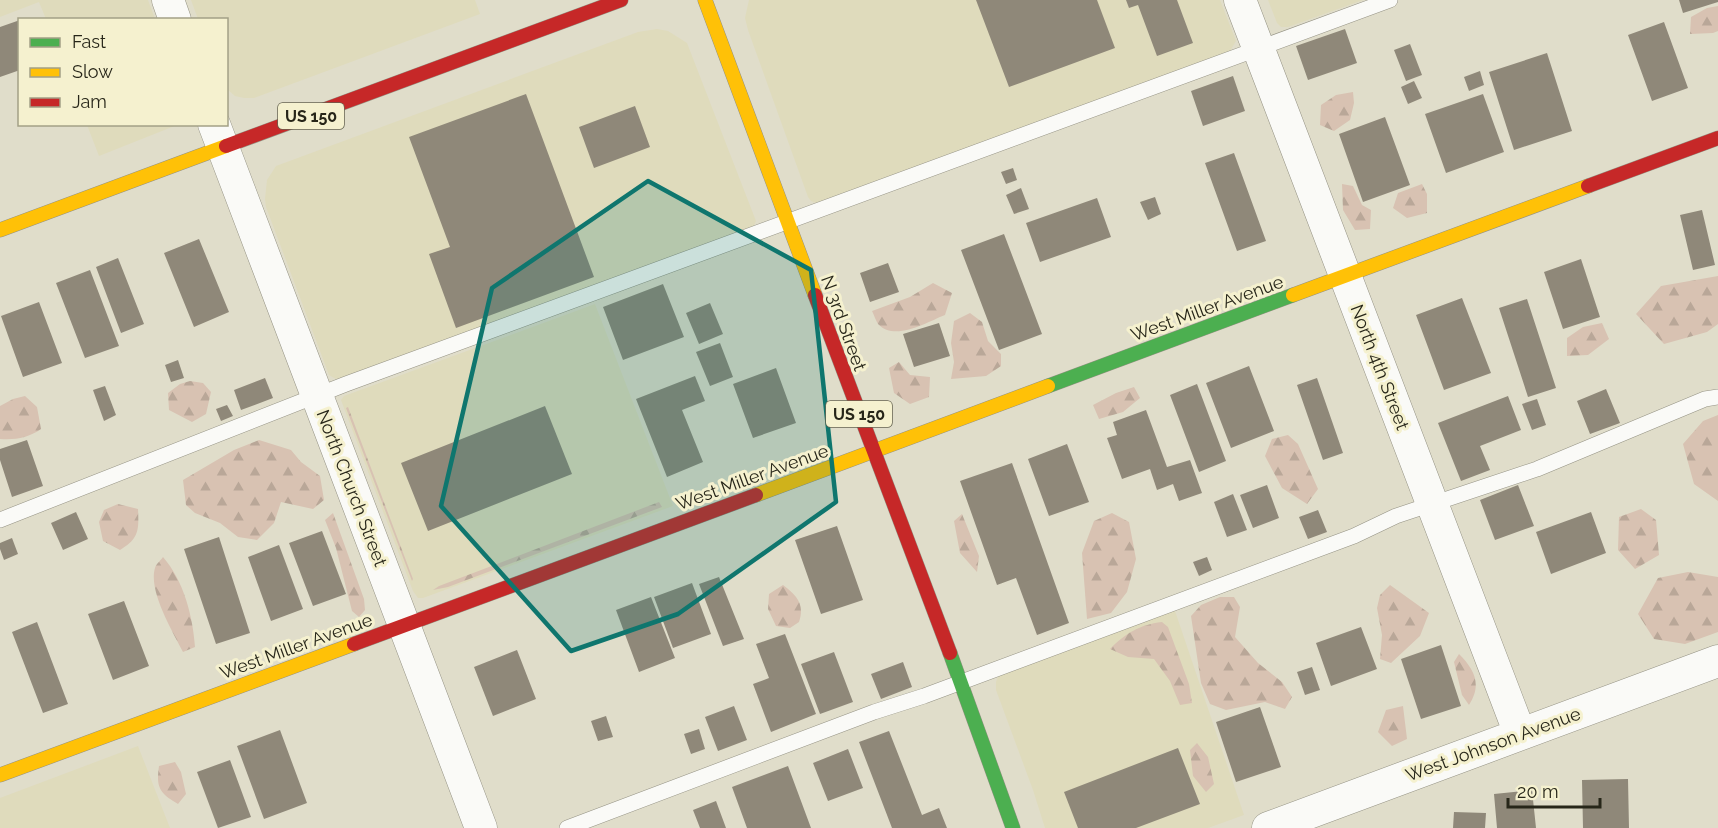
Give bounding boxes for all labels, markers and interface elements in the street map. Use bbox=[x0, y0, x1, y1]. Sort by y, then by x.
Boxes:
legend bbox=[18, 18, 228, 126]
text: Fast bbox=[72, 31, 106, 52]
text: Slow bbox=[72, 61, 113, 82]
text: Jam bbox=[72, 91, 107, 112]
road number: US 150 bbox=[278, 103, 344, 129]
street label: West Miller Avenue bbox=[1128, 271, 1286, 345]
street label: N 3rd Street bbox=[817, 272, 871, 374]
street label: North 4th Street bbox=[1346, 301, 1414, 433]
road number: US 150 bbox=[826, 401, 892, 427]
street label: North Church Street bbox=[312, 407, 392, 569]
street label: West Miller Avenue bbox=[673, 440, 831, 514]
street label: West Miller Avenue bbox=[217, 609, 375, 683]
street label: West Johnson Avenue bbox=[1403, 702, 1584, 785]
scale bar bbox=[1508, 771, 1600, 809]
text: 20 m bbox=[1517, 781, 1559, 802]

